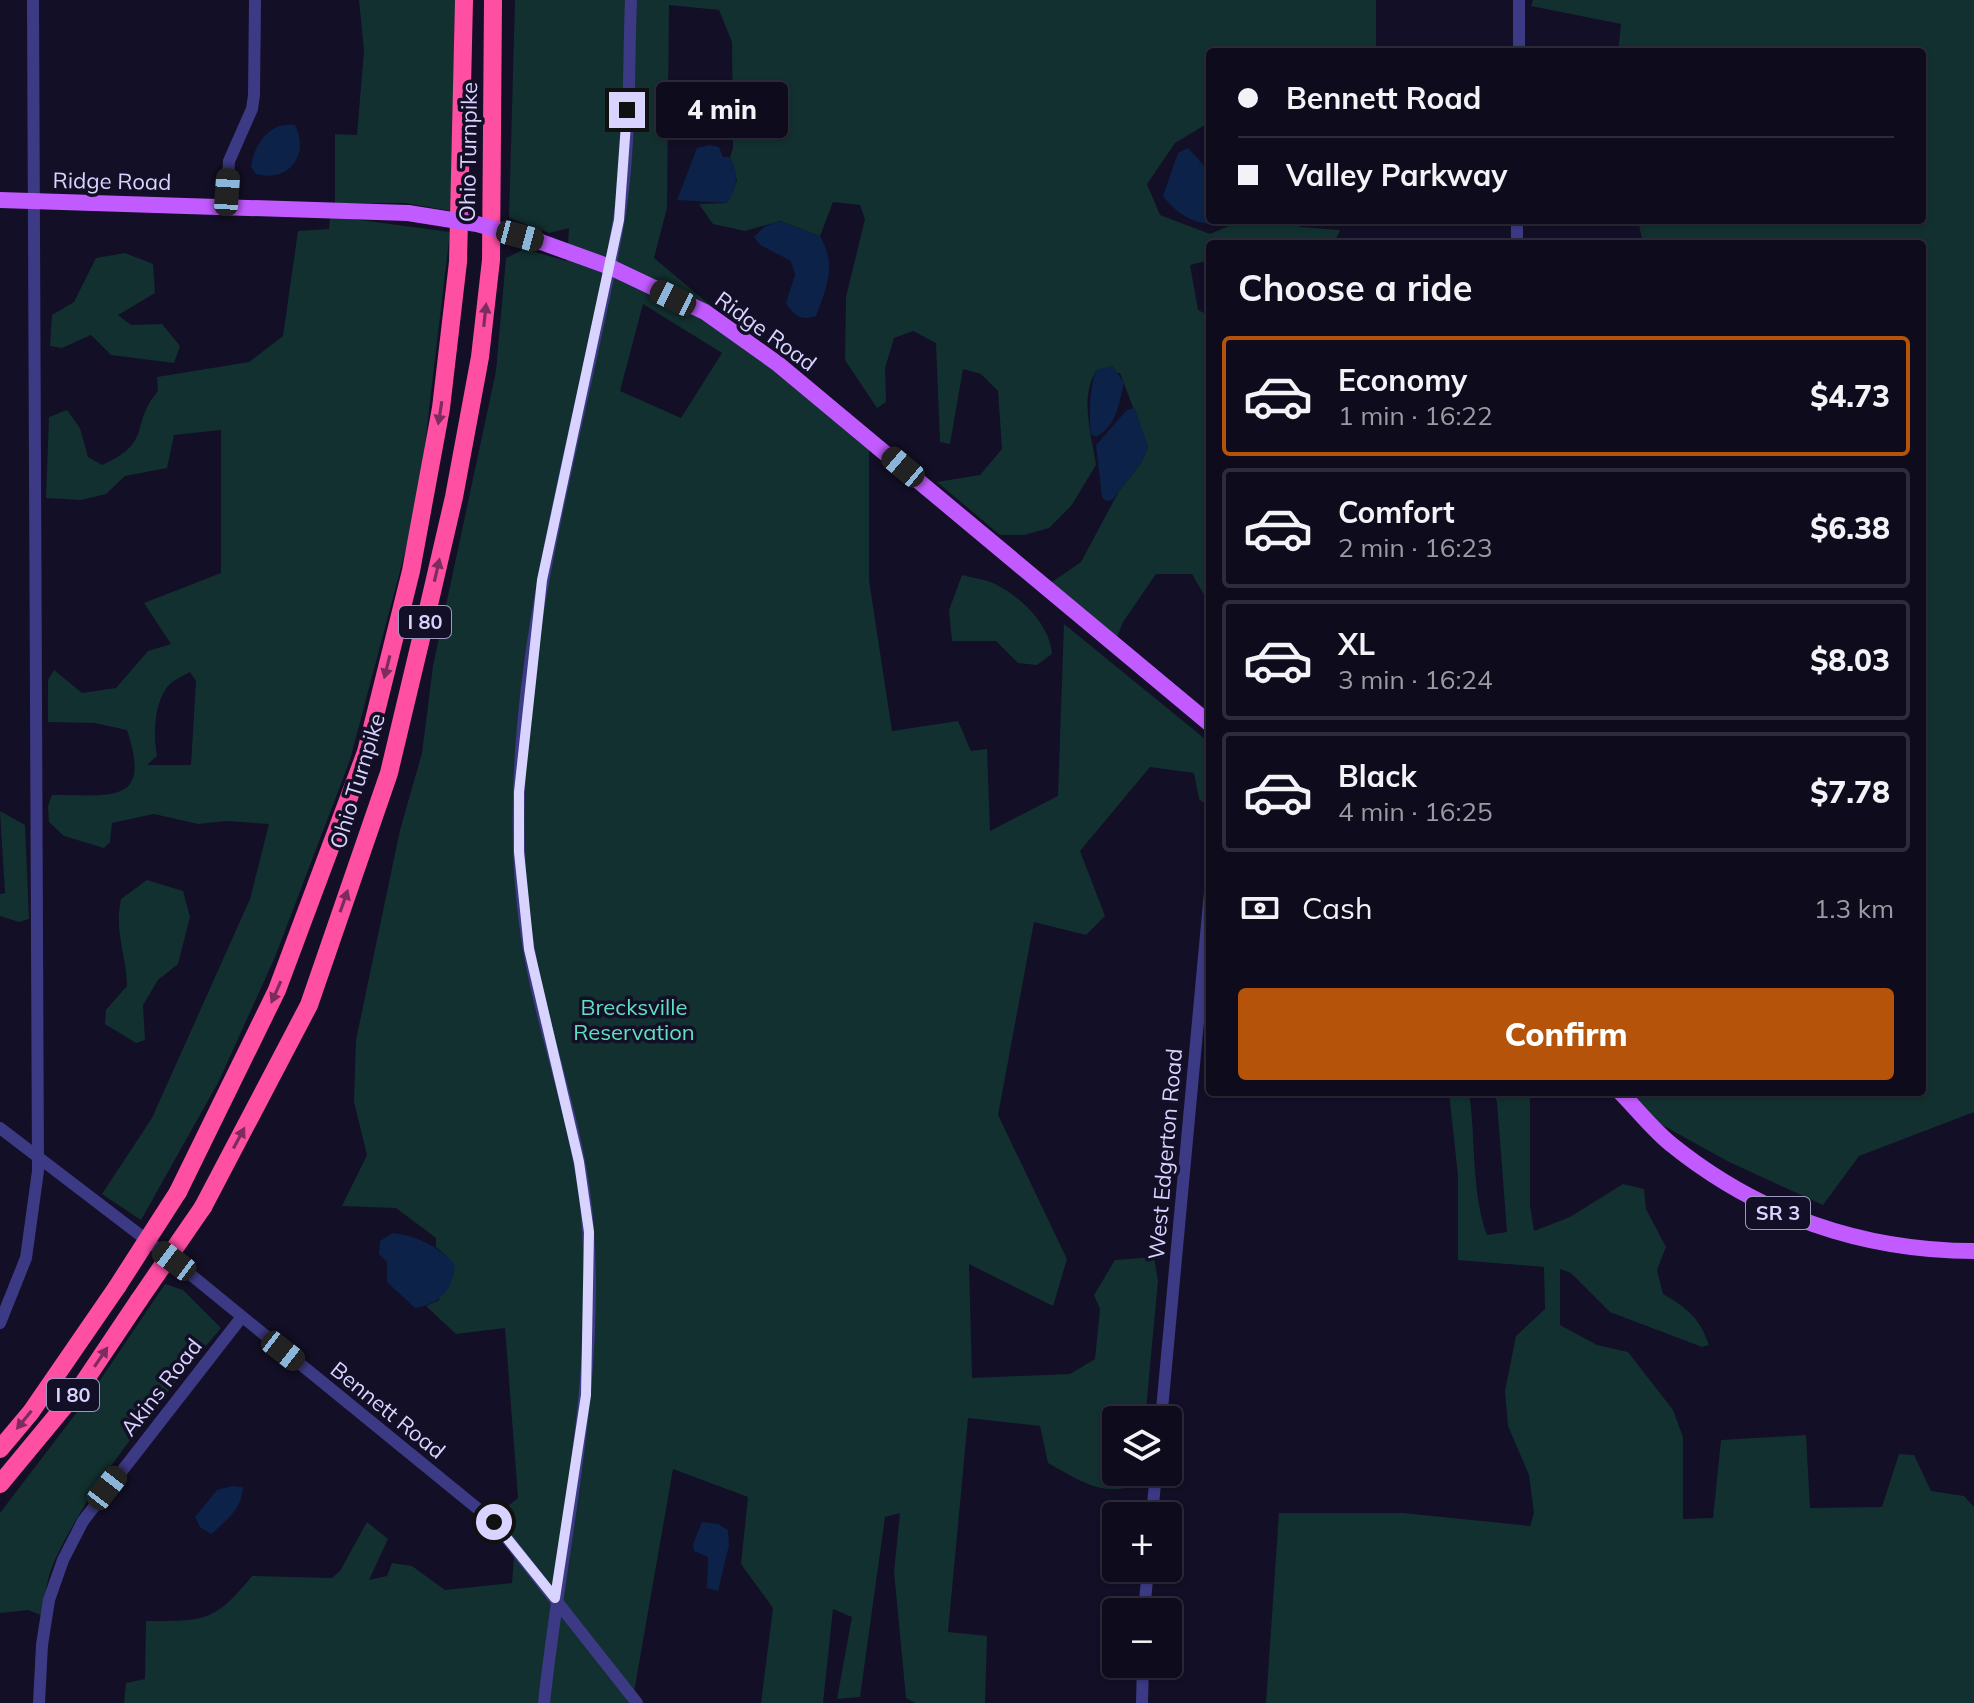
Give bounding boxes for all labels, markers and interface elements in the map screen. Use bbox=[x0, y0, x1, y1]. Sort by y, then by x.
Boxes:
text: Bennett Road bbox=[1286, 79, 1481, 117]
street label: Ohio Turnpike bbox=[453, 82, 483, 222]
callout: 4 min bbox=[655, 82, 787, 138]
route end bbox=[609, 92, 645, 128]
text: 4 min bbox=[687, 93, 757, 126]
text: Valley Parkway bbox=[1286, 156, 1507, 194]
street label: Ridge Road bbox=[52, 166, 172, 196]
car bbox=[213, 167, 241, 217]
car bbox=[494, 218, 546, 254]
text: Choose a ride bbox=[1238, 265, 1472, 310]
car bbox=[646, 277, 700, 319]
street label: Ridge Road bbox=[710, 285, 822, 377]
one-way arrow bbox=[478, 302, 491, 327]
icon: car bbox=[1242, 360, 1314, 432]
text: Economy bbox=[1338, 361, 1467, 399]
text: $4.73 bbox=[1810, 377, 1890, 415]
text: 1 min · 16:22 bbox=[1338, 399, 1493, 432]
one-way arrow bbox=[433, 401, 446, 426]
car bbox=[877, 442, 929, 492]
icon: car bbox=[1242, 492, 1314, 564]
text: Comfort bbox=[1338, 493, 1455, 531]
text: $6.38 bbox=[1810, 509, 1890, 547]
text: 2 min · 16:23 bbox=[1338, 531, 1493, 564]
one-way arrow bbox=[431, 558, 444, 583]
road number: I 80 bbox=[399, 606, 451, 638]
icon: car bbox=[1242, 624, 1314, 696]
text: XL bbox=[1338, 625, 1375, 663]
text: $8.03 bbox=[1810, 641, 1890, 679]
one-way arrow bbox=[380, 655, 393, 680]
text: 3 min · 16:24 bbox=[1338, 663, 1493, 696]
street label: Ohio Turnpike bbox=[323, 710, 391, 852]
icon: car bbox=[1242, 756, 1314, 828]
text: Black bbox=[1338, 757, 1417, 795]
text: $7.78 bbox=[1810, 773, 1890, 811]
text: 4 min · 16:25 bbox=[1338, 795, 1493, 828]
icon: cash bbox=[1238, 886, 1282, 930]
one-way arrow bbox=[339, 889, 351, 913]
text: Cash bbox=[1302, 889, 1373, 927]
text: 1.3 km bbox=[1814, 892, 1894, 925]
one-way arrow bbox=[269, 980, 282, 1004]
button: Confirm bbox=[1238, 988, 1894, 1080]
park label: Brecksville Reservation bbox=[573, 993, 695, 1046]
street label: West Edgerton Road bbox=[1142, 1047, 1188, 1261]
one-way arrow bbox=[233, 1127, 246, 1150]
road number: SR 3 bbox=[1746, 1197, 1810, 1229]
car bbox=[148, 1237, 200, 1285]
car bbox=[257, 1327, 309, 1375]
street label: Akins Road bbox=[114, 1333, 208, 1441]
one-way arrow bbox=[93, 1346, 108, 1367]
street label: Bennett Road bbox=[325, 1355, 451, 1465]
road number: I 80 bbox=[47, 1379, 99, 1411]
map controls bbox=[1102, 1406, 1182, 1678]
button: layers bbox=[1102, 1406, 1182, 1486]
one-way arrow bbox=[16, 1410, 33, 1430]
car bbox=[83, 1462, 131, 1514]
button: + bbox=[1102, 1502, 1182, 1582]
route start bbox=[476, 1504, 512, 1540]
button: − bbox=[1102, 1598, 1182, 1678]

